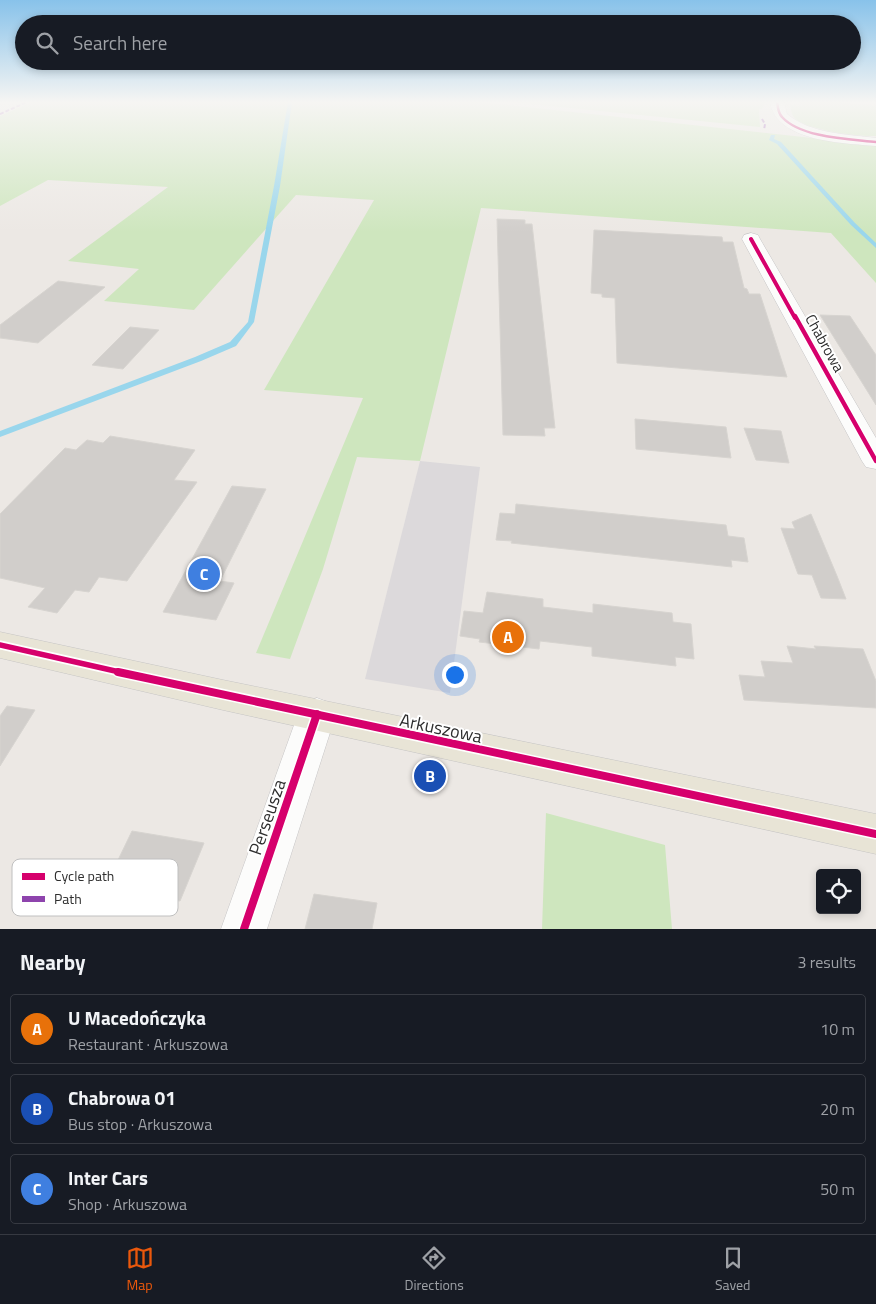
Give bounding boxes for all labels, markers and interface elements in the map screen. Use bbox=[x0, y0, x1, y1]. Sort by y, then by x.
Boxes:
search box bbox=[15, 15, 861, 70]
text: Search here bbox=[73, 28, 167, 57]
icon: search bbox=[33, 29, 61, 57]
street label: Chabrowa bbox=[800, 310, 851, 377]
pin: C bbox=[188, 555, 220, 593]
pin: A bbox=[492, 618, 524, 656]
your location bbox=[442, 662, 468, 688]
street label: Arkuszowa bbox=[397, 706, 485, 750]
pin: B bbox=[414, 757, 446, 795]
street label: Perseusza bbox=[241, 775, 293, 859]
legend bbox=[12, 859, 178, 916]
text: Cycle path bbox=[54, 865, 114, 886]
map controls bbox=[816, 869, 861, 914]
button: locate bbox=[816, 869, 861, 914]
text: Path bbox=[54, 888, 82, 909]
text: Nearby bbox=[20, 946, 85, 978]
text: 3 results bbox=[797, 950, 856, 974]
text: U Macedończyka bbox=[68, 1003, 206, 1032]
text: A bbox=[32, 1017, 42, 1041]
text: 10 m bbox=[820, 1017, 855, 1041]
text: Restaurant · Arkuszowa bbox=[68, 1032, 228, 1056]
text: Chabrowa 01 bbox=[68, 1083, 176, 1112]
text: B bbox=[32, 1097, 42, 1121]
text: 20 m bbox=[820, 1097, 855, 1121]
text: Bus stop · Arkuszowa bbox=[68, 1112, 212, 1136]
text: Inter Cars bbox=[68, 1163, 148, 1192]
text: C bbox=[33, 1177, 41, 1201]
text: 50 m bbox=[820, 1177, 855, 1201]
text: Shop · Arkuszowa bbox=[68, 1192, 187, 1216]
tab: Map bbox=[126, 1244, 154, 1295]
tab: Directions bbox=[405, 1244, 464, 1295]
tab: Saved bbox=[715, 1244, 751, 1295]

